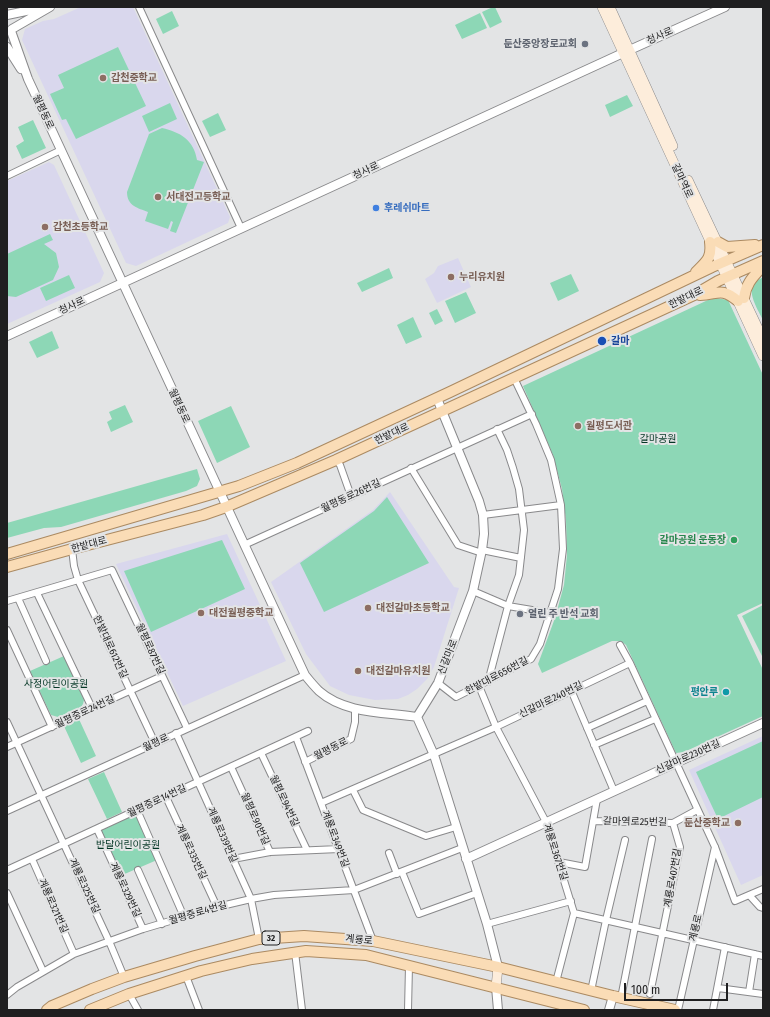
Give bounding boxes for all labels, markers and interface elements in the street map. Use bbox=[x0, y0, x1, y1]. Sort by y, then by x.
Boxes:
street label: 청사로 bbox=[645, 25, 675, 47]
place label: 둔산중앙장로교회 bbox=[503, 38, 577, 50]
marker: 둔산중앙장로교회 bbox=[580, 39, 590, 49]
place label: 갑천중학교 bbox=[111, 72, 157, 84]
marker: 갑천중학교 bbox=[98, 73, 108, 83]
street label: 월평동로 bbox=[30, 93, 56, 131]
street label: 청사로 bbox=[351, 160, 381, 182]
street label: 갈마역로 bbox=[669, 162, 695, 200]
place label: 서대전고등학교 bbox=[166, 191, 230, 203]
marker: 서대전고등학교 bbox=[153, 192, 163, 202]
place label: 후레쉬마트 bbox=[384, 202, 430, 214]
marker: 후레쉬마트 bbox=[371, 203, 381, 213]
place label: 갑천초등학교 bbox=[53, 221, 108, 233]
marker: 갑천초등학교 bbox=[40, 222, 50, 232]
place label: 누리유치원 bbox=[459, 271, 505, 283]
marker: 누리유치원 bbox=[446, 272, 456, 282]
street label: 한밭대로 bbox=[667, 285, 705, 311]
street label: 청사로 bbox=[57, 295, 87, 317]
marker: 갈마 bbox=[596, 335, 608, 347]
place label: 갈마 bbox=[611, 335, 629, 347]
street label: 월평동로 bbox=[166, 387, 192, 425]
place label: 월평도서관 bbox=[586, 420, 632, 432]
street label: 한밭대로 bbox=[373, 421, 411, 447]
marker: 월평도서관 bbox=[573, 421, 583, 431]
park label: 갈마공원 bbox=[640, 433, 676, 445]
street label: 월평동로26번길 bbox=[319, 477, 383, 515]
street label: 한밭대로 bbox=[70, 534, 108, 556]
place label: 갈마공원 운동장 bbox=[660, 534, 726, 546]
marker: 갈마공원 운동장 bbox=[729, 535, 739, 545]
place label: 대전갈마초등학교 bbox=[376, 602, 450, 614]
marker: 대전갈마초등학교 bbox=[363, 603, 373, 613]
place label: 대전월평중학교 bbox=[209, 607, 273, 619]
marker: 대전월평중학교 bbox=[196, 608, 206, 618]
place label: 열린 주 반석 교회 bbox=[528, 608, 599, 620]
marker: 열린 주 반석 교회 bbox=[515, 609, 525, 619]
street label: 한밭대로612번길 bbox=[90, 614, 130, 680]
street label: 월평로87번길 bbox=[133, 622, 167, 676]
street label: 신갈마로 bbox=[436, 638, 460, 676]
street label: 한밭대로656번길 bbox=[463, 654, 531, 698]
place label: 대전갈마유치원 bbox=[366, 665, 430, 677]
marker: 대전갈마유치원 bbox=[353, 666, 363, 676]
park label: 사정어린이공원 bbox=[24, 678, 88, 690]
street label: 신갈마로240번길 bbox=[517, 679, 585, 721]
place label: 평안루 bbox=[690, 686, 718, 698]
marker: 평안루 bbox=[721, 687, 731, 697]
street label: 월평중로24번길 bbox=[53, 693, 117, 731]
street label: 월평로 bbox=[141, 732, 171, 754]
street label: 월평동로 bbox=[312, 735, 350, 763]
street label: 신갈마로230번길 bbox=[654, 737, 722, 777]
street label: 월평로94번길 bbox=[267, 773, 301, 829]
street label: 월평중로14번길 bbox=[125, 782, 189, 820]
street label: 월평로90번길 bbox=[238, 791, 272, 847]
street label: 계룡로339번길 bbox=[204, 805, 240, 865]
street label: 계룡로349번길 bbox=[319, 809, 351, 869]
street label: 갈마역로25번길 bbox=[603, 815, 667, 829]
place label: 둔산중학교 bbox=[684, 817, 730, 829]
marker: 둔산중학교 bbox=[733, 818, 743, 828]
street label: 계룡로335번길 bbox=[173, 822, 209, 882]
street label: 계룡로367번길 bbox=[540, 822, 570, 882]
park label: 반달어린이공원 bbox=[96, 839, 160, 851]
street label: 계룡로407번길 bbox=[662, 847, 684, 909]
street label: 계룡로325번길 bbox=[66, 857, 102, 915]
street label: 계룡로329번길 bbox=[107, 860, 143, 920]
street label: 계룡로321번길 bbox=[36, 877, 70, 935]
street label: 월평중로4번길 bbox=[167, 899, 229, 927]
street label: 계룡로 bbox=[687, 913, 705, 943]
road number: 32 bbox=[262, 931, 280, 945]
street label: 계룡로 bbox=[345, 933, 373, 947]
scale bar bbox=[626, 975, 730, 1001]
text: 100 m bbox=[631, 983, 660, 997]

